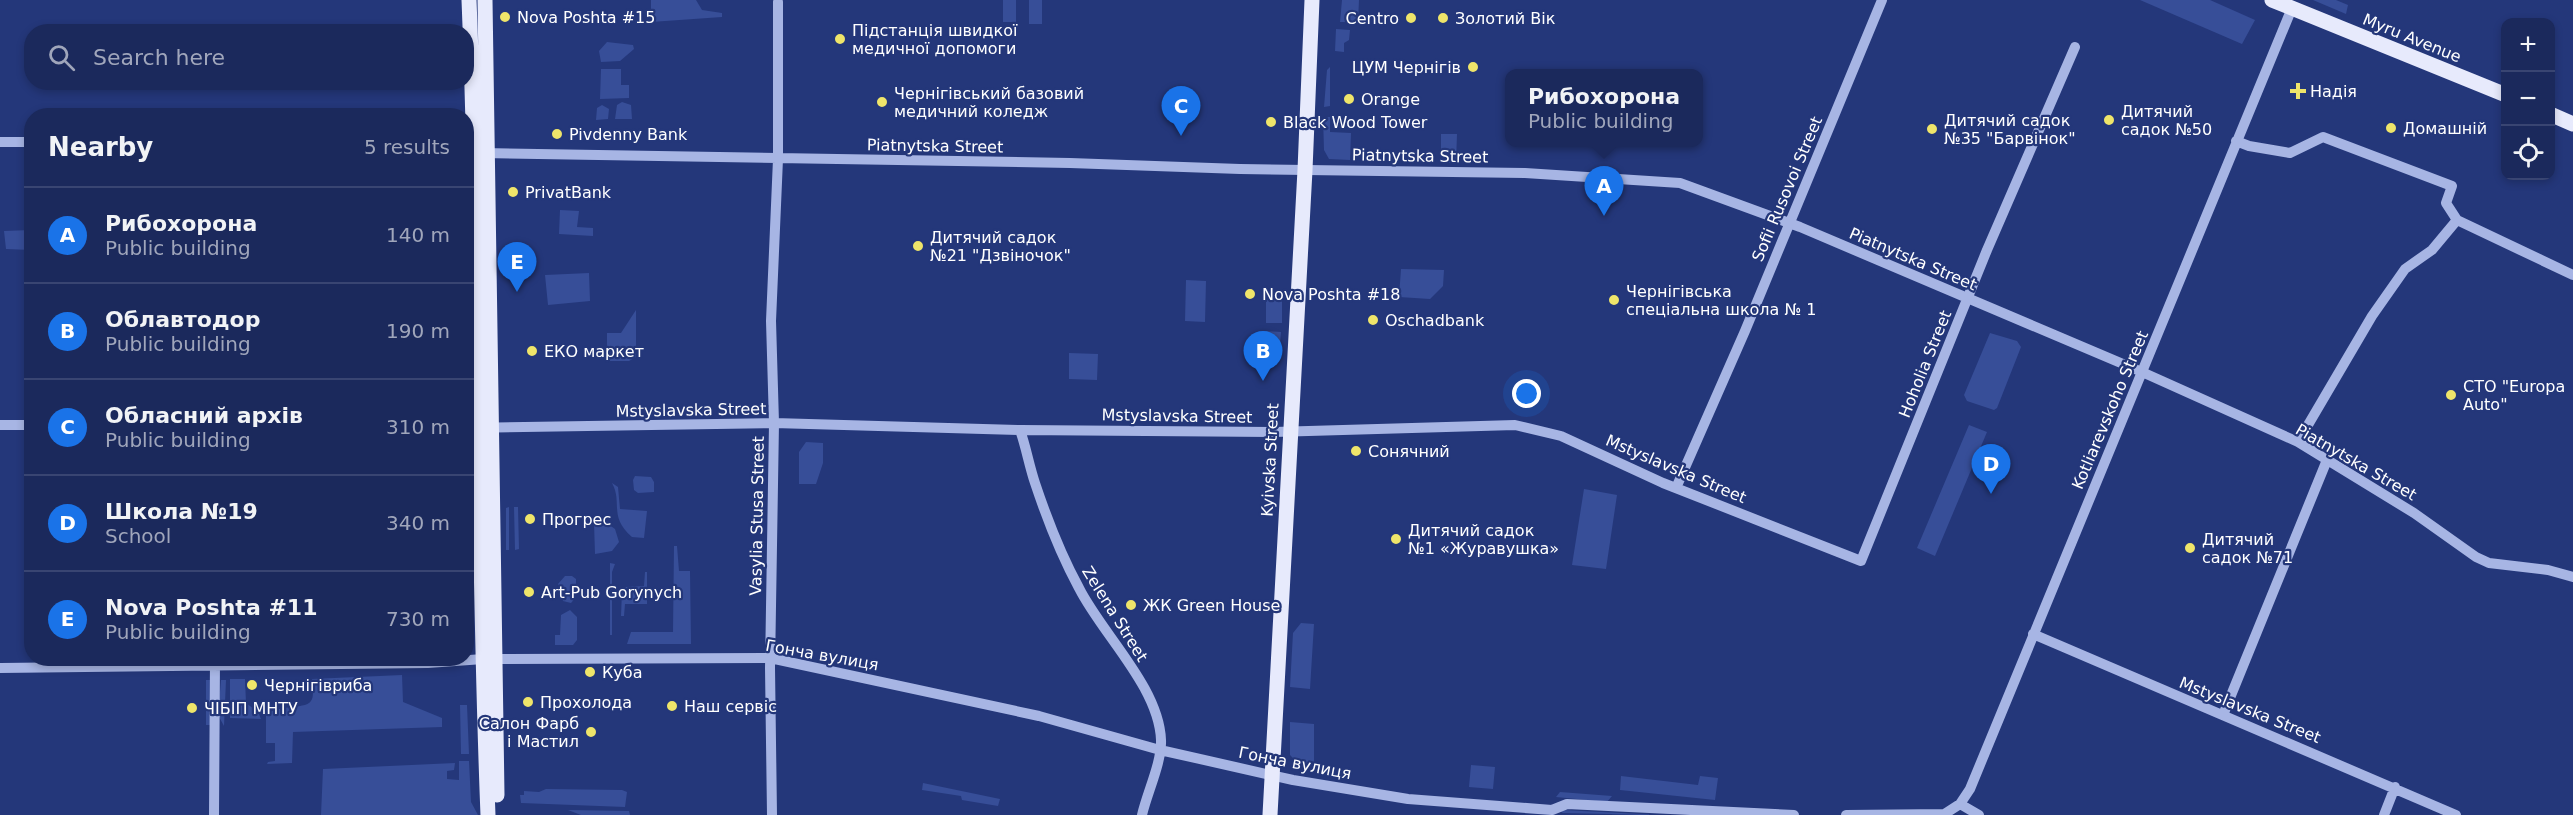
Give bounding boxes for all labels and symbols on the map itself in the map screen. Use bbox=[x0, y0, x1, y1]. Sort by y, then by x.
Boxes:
place label: Nova Poshta #15 bbox=[517, 8, 655, 27]
place label: Centro bbox=[1346, 9, 1399, 28]
place label: Золотий Вік bbox=[1455, 9, 1556, 28]
marker: Nova Poshta #15 bbox=[498, 10, 512, 24]
street label: Myru Avenue bbox=[2360, 10, 2464, 66]
marker: Centro bbox=[1404, 11, 1418, 25]
marker: Золотий Вік bbox=[1436, 11, 1450, 25]
place label: Підстанція швидкої медичної допомоги bbox=[852, 21, 1018, 58]
marker: Підстанція швидкої медичної допомоги bbox=[833, 32, 847, 46]
place label: ЦУМ Чернігів bbox=[1352, 58, 1461, 77]
marker: ЦУМ Чернігів bbox=[1466, 60, 1480, 74]
place label: Надія bbox=[2310, 82, 2357, 101]
place label: Чернігівський базовий медичний коледж bbox=[894, 84, 1084, 121]
marker: Надія bbox=[2291, 84, 2305, 98]
pin: C bbox=[1162, 86, 1200, 136]
place label: Orange bbox=[1361, 90, 1420, 109]
marker: Orange bbox=[1342, 92, 1356, 106]
marker: Чернігівський базовий медичний коледж bbox=[875, 95, 889, 109]
place label: Дитячий садок №50 bbox=[2121, 102, 2212, 139]
place label: Дитячий садок №35 "Барвінок" bbox=[1944, 111, 2076, 148]
place label: Black Wood Tower bbox=[1283, 113, 1428, 132]
marker: Дитячий садок №50 bbox=[2102, 113, 2116, 127]
street label: Sofii Rusovoi Street bbox=[1748, 114, 1826, 264]
marker: Black Wood Tower bbox=[1264, 115, 1278, 129]
place label: Домашній bbox=[2403, 119, 2487, 138]
marker: Домашній bbox=[2384, 121, 2398, 135]
marker: Дитячий садок №35 "Барвінок" bbox=[1925, 122, 1939, 136]
place label: Pivdenny Bank bbox=[569, 125, 688, 144]
marker: Pivdenny Bank bbox=[550, 127, 564, 141]
street label: Piatnytska Street bbox=[867, 135, 1003, 157]
street label: Piatnytska Street bbox=[1352, 145, 1488, 167]
pin: A bbox=[1584, 166, 1624, 216]
place label: PrivatBank bbox=[525, 183, 612, 202]
marker: PrivatBank bbox=[506, 185, 520, 199]
street label: Piatnytska Street bbox=[1846, 224, 1980, 294]
place label: Дитячий садок №21 "Дзвіночок" bbox=[930, 228, 1071, 265]
marker: Дитячий садок №21 "Дзвіночок" bbox=[911, 239, 925, 253]
pin: E bbox=[498, 242, 536, 292]
place label: Чернігівська спеціальна школа № 1 bbox=[1626, 282, 1816, 319]
place label: Nova Poshta #18 bbox=[1262, 285, 1400, 304]
marker: Nova Poshta #18 bbox=[1243, 287, 1257, 301]
marker: Чернігівська спеціальна школа № 1 bbox=[1607, 293, 1621, 307]
street label: Hoholia Street bbox=[1895, 308, 1955, 420]
place label: Oschadbank bbox=[1385, 311, 1485, 330]
marker: Oschadbank bbox=[1366, 313, 1380, 327]
street label: Kotliarevskoho Street bbox=[2068, 328, 2152, 492]
pin: B bbox=[1244, 332, 1282, 381]
place label: ЕКО маркет bbox=[544, 342, 644, 361]
marker: ЕКО маркет bbox=[525, 344, 539, 358]
place label: СТО "Europa Auto" bbox=[2463, 377, 2565, 414]
your location bbox=[1512, 379, 1541, 408]
marker: СТО "Europa Auto" bbox=[2444, 388, 2458, 402]
street label: Mstyslavska Street bbox=[615, 399, 767, 421]
street label: Kyivska Street bbox=[1258, 403, 1282, 517]
street label: Mstyslavska Street bbox=[1101, 405, 1253, 427]
street label: Piatnytska Street bbox=[2292, 420, 2420, 504]
street label: Mstyslavska Street bbox=[1603, 431, 1749, 507]
street label: Vasylia Stusa Street bbox=[746, 436, 768, 596]
place label: Сонячний bbox=[1368, 442, 1450, 461]
marker: Сонячний bbox=[1349, 444, 1363, 458]
pin: D bbox=[1972, 444, 2010, 494]
place label: Прогрес bbox=[542, 510, 611, 529]
marker: Прогрес bbox=[523, 512, 537, 526]
place label: Дитячий садок №1 «Журавушка» bbox=[1408, 521, 1559, 558]
place label: Дитячий садок №71 bbox=[2202, 530, 2293, 567]
marker: Дитячий садок №1 «Журавушка» bbox=[1389, 532, 1403, 546]
marker: Дитячий садок №71 bbox=[2183, 541, 2197, 555]
street label: Zelena Street bbox=[1078, 563, 1152, 665]
place label: Art-Pub Gorynych bbox=[541, 583, 682, 602]
marker: Art-Pub Gorynych bbox=[522, 585, 536, 599]
place label: ЖК Green House bbox=[1143, 596, 1280, 615]
marker: ЖК Green House bbox=[1124, 598, 1138, 612]
street label: Гонча вулиця bbox=[764, 636, 880, 674]
place label: Куба bbox=[602, 663, 643, 682]
marker: Куба bbox=[583, 665, 597, 679]
street label: Mstyslavska Street bbox=[2177, 673, 2323, 747]
place label: Чернігівриба bbox=[264, 676, 372, 695]
marker: Чернігівриба bbox=[245, 678, 259, 692]
place label: Прохолода bbox=[540, 693, 632, 712]
marker: Прохолода bbox=[521, 695, 535, 709]
place label: Наш сервіс bbox=[684, 697, 777, 716]
place label: ЧІБІП МНТУ bbox=[204, 699, 298, 718]
marker: Наш сервіс bbox=[665, 699, 679, 713]
marker: ЧІБІП МНТУ bbox=[185, 701, 199, 715]
place label: Салон Фарб і Мастил bbox=[479, 714, 579, 751]
marker: Салон Фарб і Мастил bbox=[584, 725, 598, 739]
street label: Гонча вулиця bbox=[1237, 743, 1353, 783]

